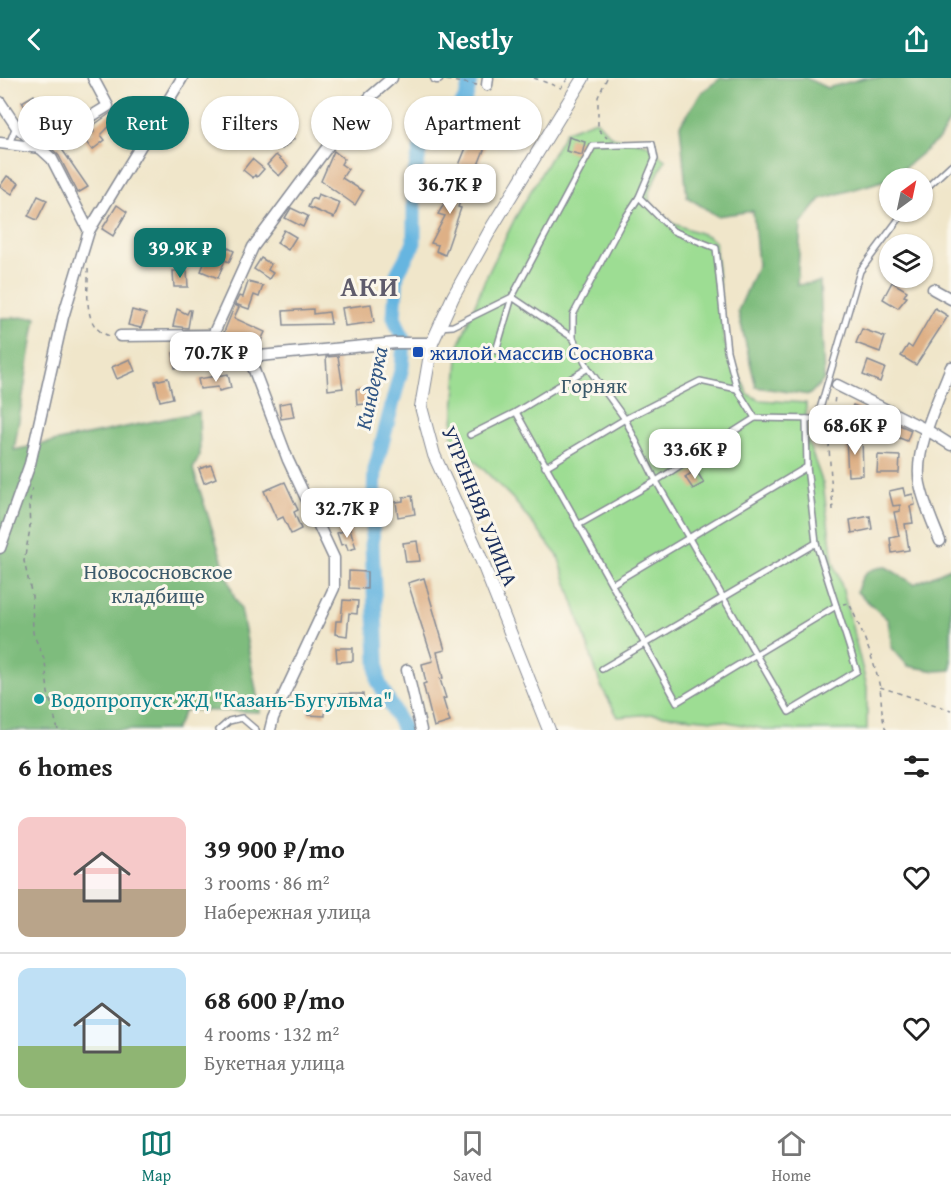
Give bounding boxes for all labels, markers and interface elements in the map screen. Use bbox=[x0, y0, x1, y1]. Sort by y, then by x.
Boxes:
text: Nestly bbox=[438, 19, 513, 59]
icon: back bbox=[18, 23, 51, 56]
icon: share bbox=[900, 23, 933, 56]
chip: Buy bbox=[18, 96, 94, 150]
chip: Rent bbox=[106, 96, 189, 150]
chip: Filters bbox=[201, 96, 299, 150]
chip: New bbox=[311, 96, 392, 150]
chip: Apartment bbox=[404, 96, 542, 150]
pin: 36.7K ₽ bbox=[395, 164, 505, 215]
north arrow bbox=[879, 168, 933, 222]
map controls bbox=[879, 168, 933, 288]
text: 36.7K ₽ bbox=[418, 169, 482, 198]
pin: 39.9K ₽ bbox=[125, 228, 235, 279]
text: 39.9K ₽ bbox=[148, 233, 212, 262]
button: layers bbox=[879, 234, 933, 288]
district label: АКИ bbox=[341, 266, 399, 306]
pin: 70.7K ₽ bbox=[161, 332, 271, 383]
text: 70.7K ₽ bbox=[184, 337, 248, 366]
place label: жилой массив Сосновка bbox=[430, 337, 654, 368]
water label: Киндерка bbox=[347, 343, 395, 433]
marker: жилой массив Сосновка bbox=[411, 345, 425, 359]
park label: Горняк bbox=[561, 370, 627, 401]
pin: 68.6K ₽ bbox=[800, 405, 910, 456]
text: 68.6K ₽ bbox=[823, 410, 887, 439]
street label: УТРЕННЯЯ УЛИЦА bbox=[434, 421, 526, 591]
pin: 33.6K ₽ bbox=[640, 429, 750, 480]
text: 33.6K ₽ bbox=[663, 434, 727, 463]
pin: 32.7K ₽ bbox=[292, 488, 402, 539]
text: 32.7K ₽ bbox=[315, 493, 379, 522]
park label: Новососновское кладбище bbox=[84, 556, 233, 611]
place label: Водопропуск ЖД "Казань-Бугульма" bbox=[51, 684, 392, 715]
marker: Водопропуск ЖД "Казань-Бугульма" bbox=[32, 692, 46, 706]
text: 6 homes bbox=[18, 747, 113, 786]
icon: filters bbox=[900, 750, 933, 783]
text: 39 900 ₽/mo bbox=[204, 829, 345, 868]
icon: home bbox=[66, 841, 138, 913]
icon: heart bbox=[900, 861, 933, 894]
text: 3 rooms · 86 m² bbox=[204, 868, 330, 897]
text: Набережная улица bbox=[204, 897, 371, 926]
text: 68 600 ₽/mo bbox=[204, 980, 345, 1019]
icon: home bbox=[66, 992, 138, 1064]
icon: heart bbox=[900, 1012, 933, 1045]
text: 4 rooms · 132 m² bbox=[204, 1019, 339, 1048]
text: Букетная улица bbox=[204, 1048, 345, 1077]
tab: Map bbox=[140, 1127, 173, 1187]
tab: Saved bbox=[453, 1127, 492, 1187]
tab: Home bbox=[772, 1127, 811, 1187]

